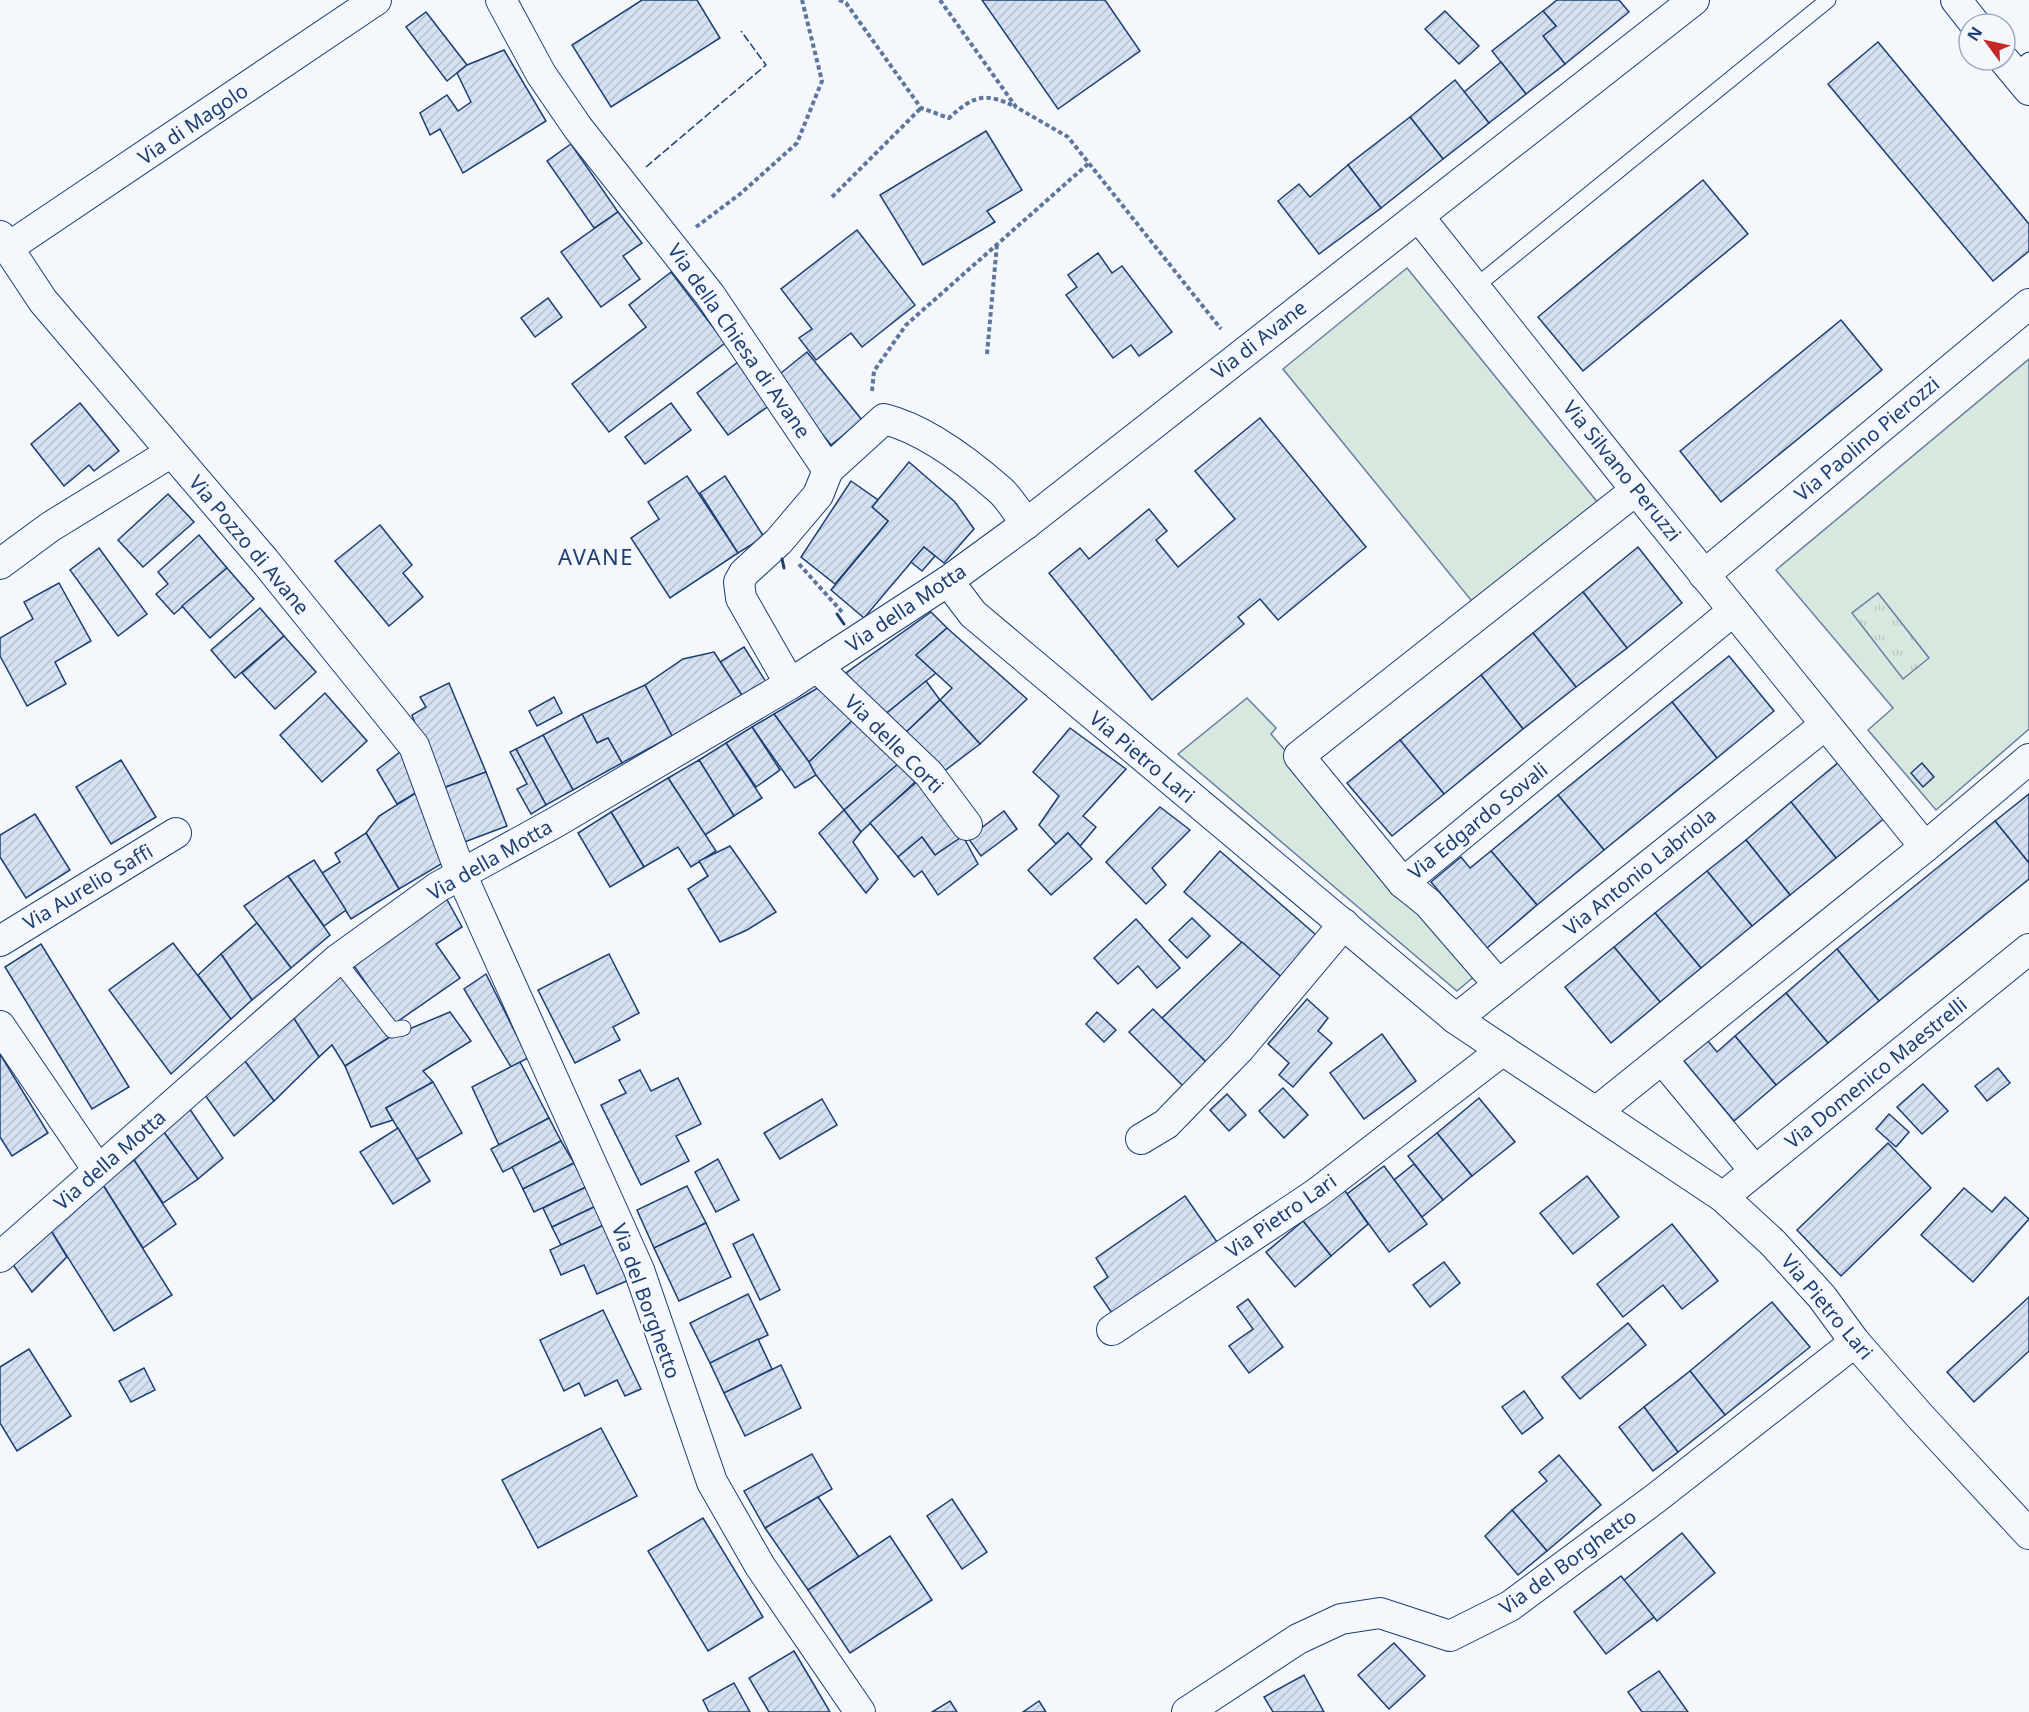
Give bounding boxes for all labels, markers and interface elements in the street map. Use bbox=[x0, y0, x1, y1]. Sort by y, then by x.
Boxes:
north arrow bbox=[1957, 12, 2017, 72]
text: N bbox=[1962, 22, 1987, 45]
street label: Via di Magolo bbox=[132, 77, 253, 170]
street label: Via della Chiesa di Avane bbox=[662, 238, 817, 443]
street label: Via di Avane bbox=[1205, 294, 1312, 385]
street label: Via Paolino Pierozzi bbox=[1789, 370, 1945, 507]
street label: Via Silvano Peruzzi bbox=[1557, 395, 1688, 547]
street label: Via Pozzo di Avane bbox=[183, 469, 316, 620]
district label: AVANE bbox=[558, 541, 634, 571]
street label: Via della Motta bbox=[840, 557, 971, 658]
street label: Via delle Corti bbox=[839, 688, 950, 799]
street label: Via Pietro Lari bbox=[1084, 705, 1201, 809]
street label: Via Edgardo Sovali bbox=[1402, 756, 1553, 885]
street label: Via Antonio Labriola bbox=[1558, 802, 1722, 941]
street label: Via della Motta bbox=[422, 813, 557, 906]
street label: Via Aurelio Saffi bbox=[18, 837, 158, 936]
street label: Via Domenico Maestrelli bbox=[1779, 991, 1972, 1154]
street label: Via della Motta bbox=[48, 1104, 171, 1216]
street label: Via Pietro Lari bbox=[1220, 1167, 1342, 1264]
street label: Via del Borghetto bbox=[606, 1220, 687, 1382]
street label: Via Pietro Lari bbox=[1775, 1248, 1879, 1365]
street label: Via del Borghetto bbox=[1494, 1503, 1642, 1620]

